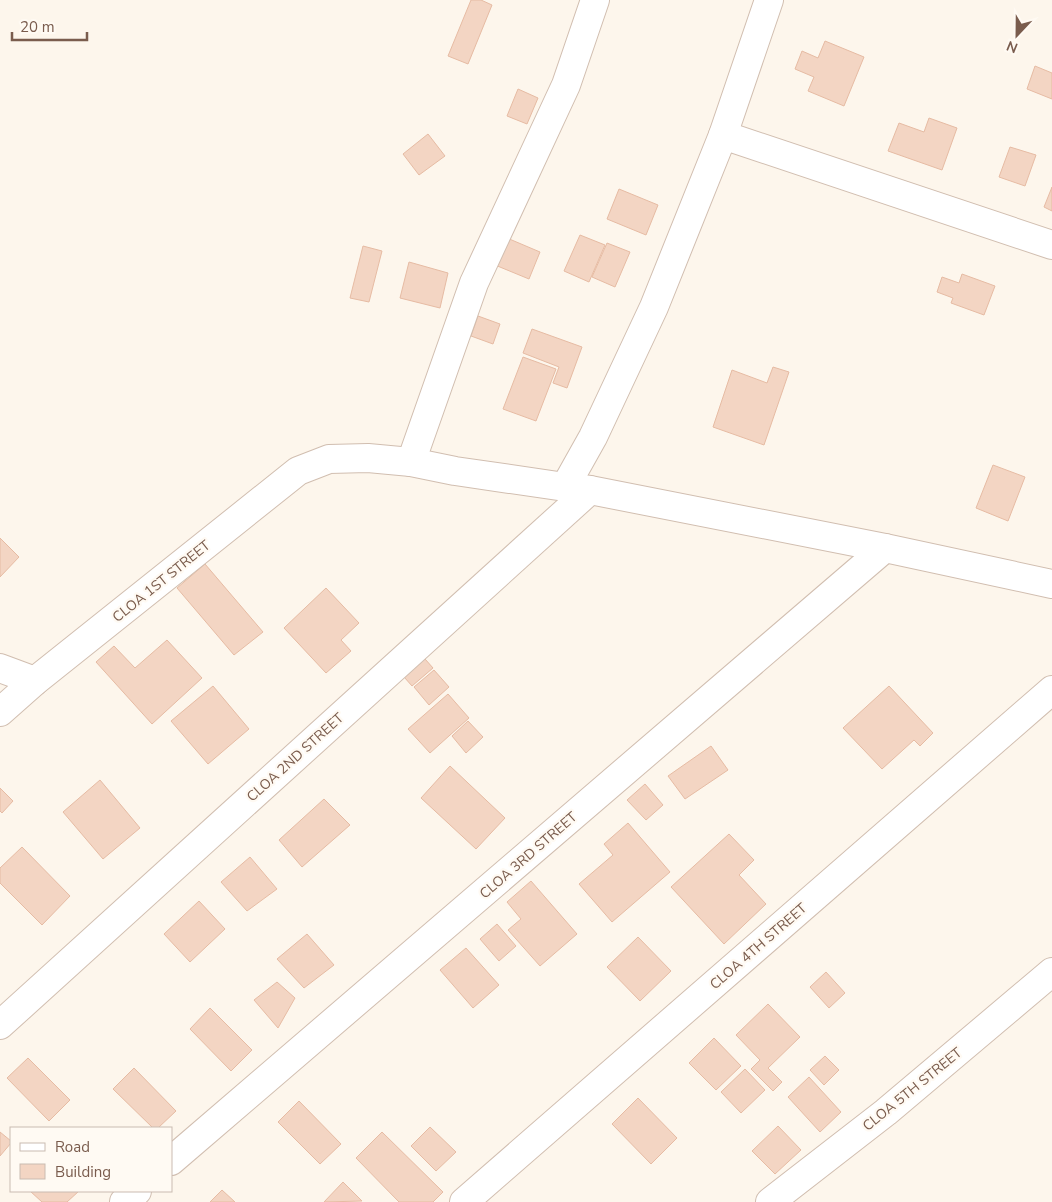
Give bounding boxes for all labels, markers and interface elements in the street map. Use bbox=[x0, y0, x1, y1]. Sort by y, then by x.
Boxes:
scale bar bbox=[12, 10, 88, 42]
north arrow bbox=[992, 10, 1042, 60]
text: 20 m bbox=[20, 17, 55, 37]
text: N bbox=[1004, 36, 1021, 57]
street label: CLOA 1ST STREET bbox=[109, 536, 215, 627]
street label: CLOA 2ND STREET bbox=[243, 708, 348, 806]
street label: CLOA 3RD STREET bbox=[476, 807, 582, 903]
street label: CLOA 4TH STREET bbox=[706, 899, 811, 994]
street label: CLOA 5TH STREET bbox=[859, 1043, 966, 1135]
legend bbox=[10, 1127, 172, 1192]
text: Road bbox=[55, 1137, 90, 1157]
text: Building bbox=[55, 1162, 111, 1182]

